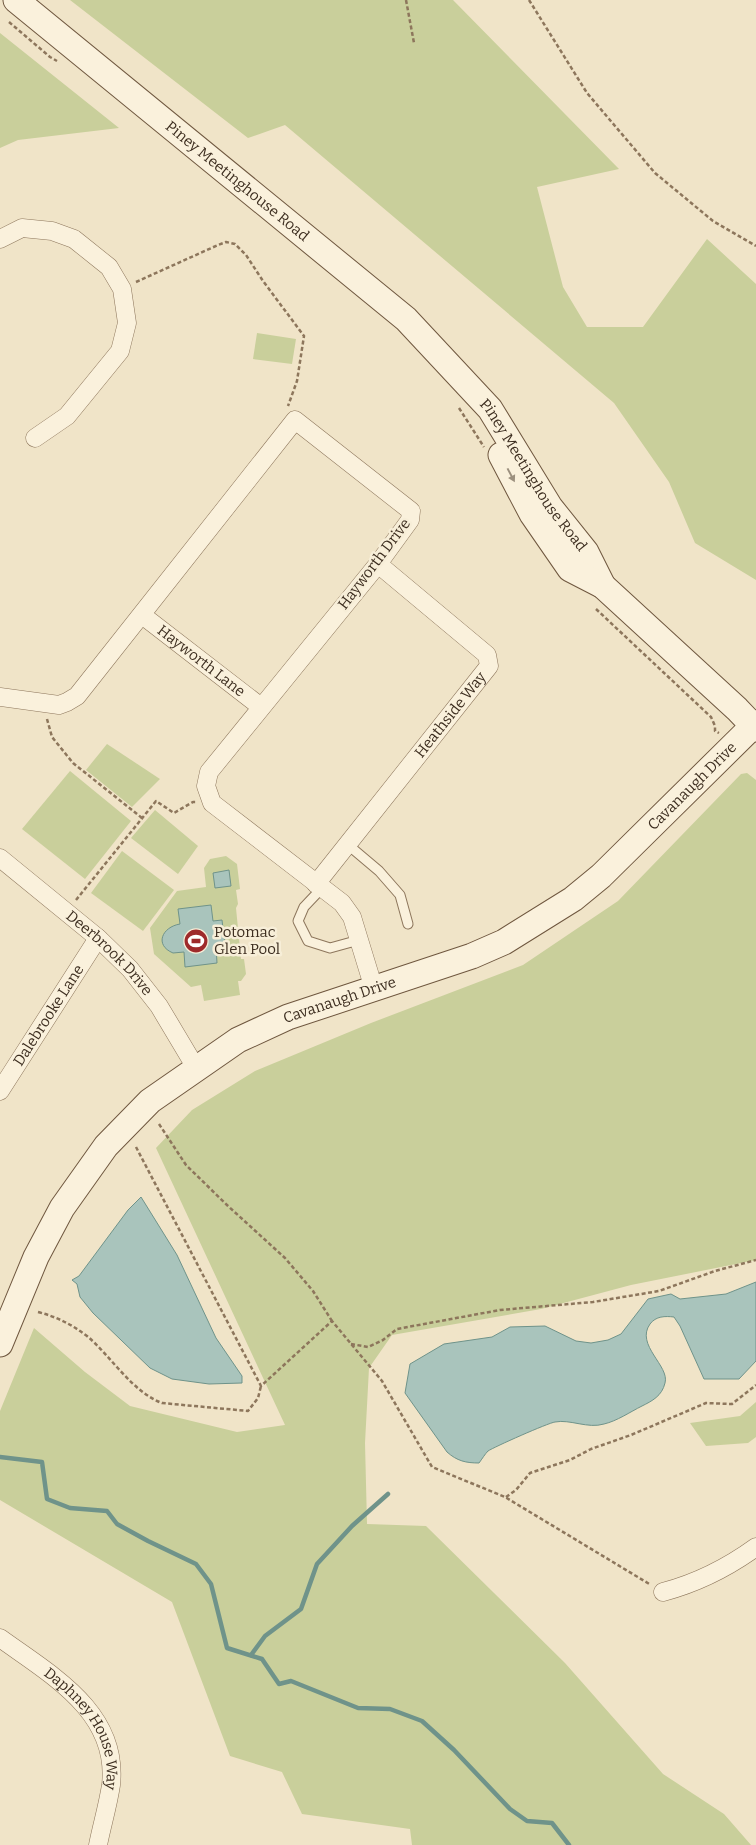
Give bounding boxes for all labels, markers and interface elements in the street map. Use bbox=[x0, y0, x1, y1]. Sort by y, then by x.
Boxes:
street label: Piney Meetinghouse Road bbox=[162, 117, 313, 245]
street label: Piney Meetinghouse Road bbox=[476, 395, 591, 555]
one-way arrow bbox=[507, 467, 515, 482]
street label: Hayworth Drive bbox=[334, 515, 414, 613]
street label: Hayworth Lane bbox=[154, 621, 249, 701]
street label: Heathside Way bbox=[411, 668, 490, 761]
street label: Cavanaugh Drive bbox=[644, 738, 740, 834]
street label: Deerbrook Drive bbox=[62, 907, 156, 999]
place label: Potomac Glen Pool bbox=[214, 923, 280, 958]
sports icon: Potomac Glen Pool bbox=[183, 928, 209, 954]
street label: Dalebrooke Lane bbox=[9, 961, 88, 1069]
street label: Cavanaugh Drive bbox=[281, 973, 398, 1027]
street label: Daphney House Way bbox=[40, 1664, 121, 1791]

